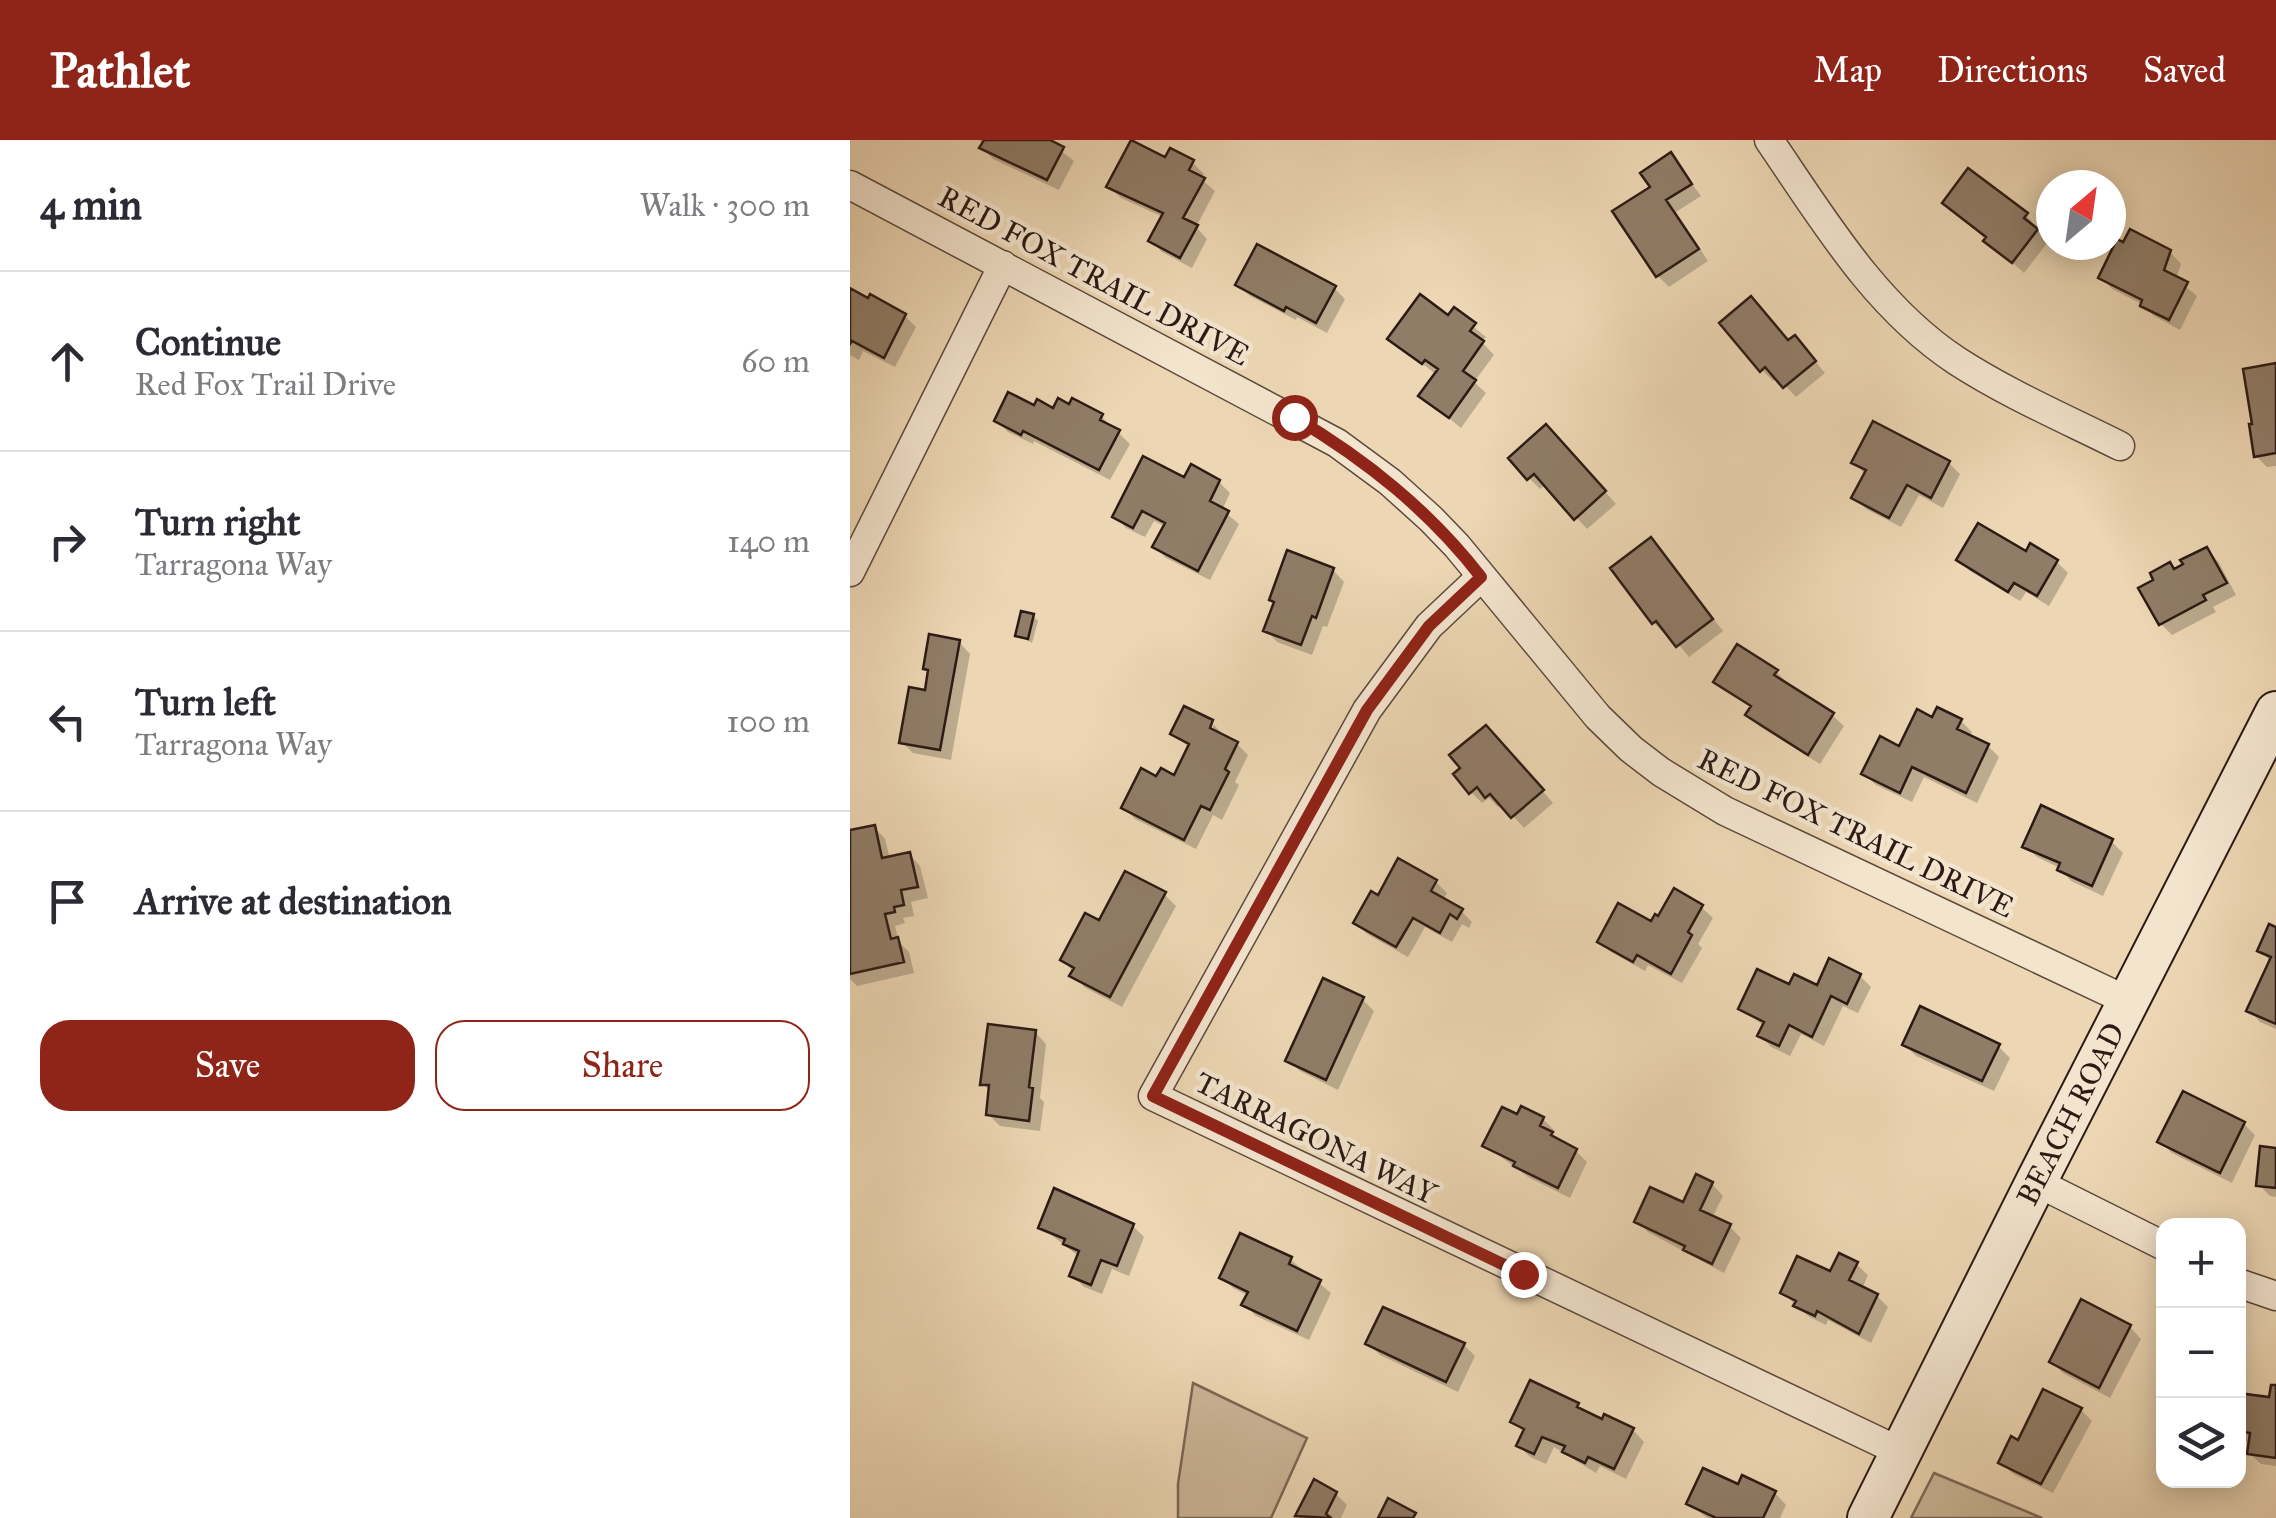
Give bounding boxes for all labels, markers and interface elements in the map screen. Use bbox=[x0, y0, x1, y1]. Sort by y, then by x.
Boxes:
text: Pathlet bbox=[50, 41, 190, 100]
text: Map bbox=[1814, 49, 1882, 92]
text: Directions bbox=[1937, 49, 2088, 92]
text: Saved bbox=[2143, 49, 2226, 92]
north arrow bbox=[2036, 170, 2126, 260]
text: 4 min bbox=[40, 179, 142, 231]
street label: RED FOX TRAIL DRIVE bbox=[932, 179, 1256, 373]
text: Walk · 300 m bbox=[640, 186, 810, 225]
text: Continue bbox=[135, 319, 281, 365]
icon: ahead bbox=[40, 334, 95, 389]
text: 60 m bbox=[741, 342, 810, 381]
text: Red Fox Trail Drive bbox=[135, 365, 396, 404]
route start bbox=[1272, 395, 1318, 441]
text: Turn right bbox=[135, 499, 301, 545]
icon: right bbox=[40, 514, 95, 569]
text: 140 m bbox=[727, 522, 810, 561]
text: Tarragona Way bbox=[135, 545, 332, 584]
text: Turn left bbox=[135, 679, 276, 725]
icon: left bbox=[40, 694, 95, 749]
text: 100 m bbox=[726, 702, 810, 741]
text: Tarragona Way bbox=[135, 725, 332, 764]
street label: RED FOX TRAIL DRIVE bbox=[1692, 741, 2020, 925]
icon: arrive bbox=[40, 874, 95, 929]
text: Arrive at destination bbox=[135, 878, 452, 924]
street label: BEACH ROAD bbox=[2009, 1017, 2132, 1211]
button: Save bbox=[40, 1020, 415, 1111]
button: Share bbox=[435, 1020, 810, 1111]
street label: TARRAGONA WAY bbox=[1190, 1064, 1443, 1212]
map controls bbox=[2156, 1218, 2246, 1488]
button: + bbox=[2156, 1218, 2246, 1308]
route end bbox=[1501, 1252, 1547, 1298]
button: − bbox=[2156, 1308, 2246, 1398]
button: layers bbox=[2156, 1398, 2246, 1488]

